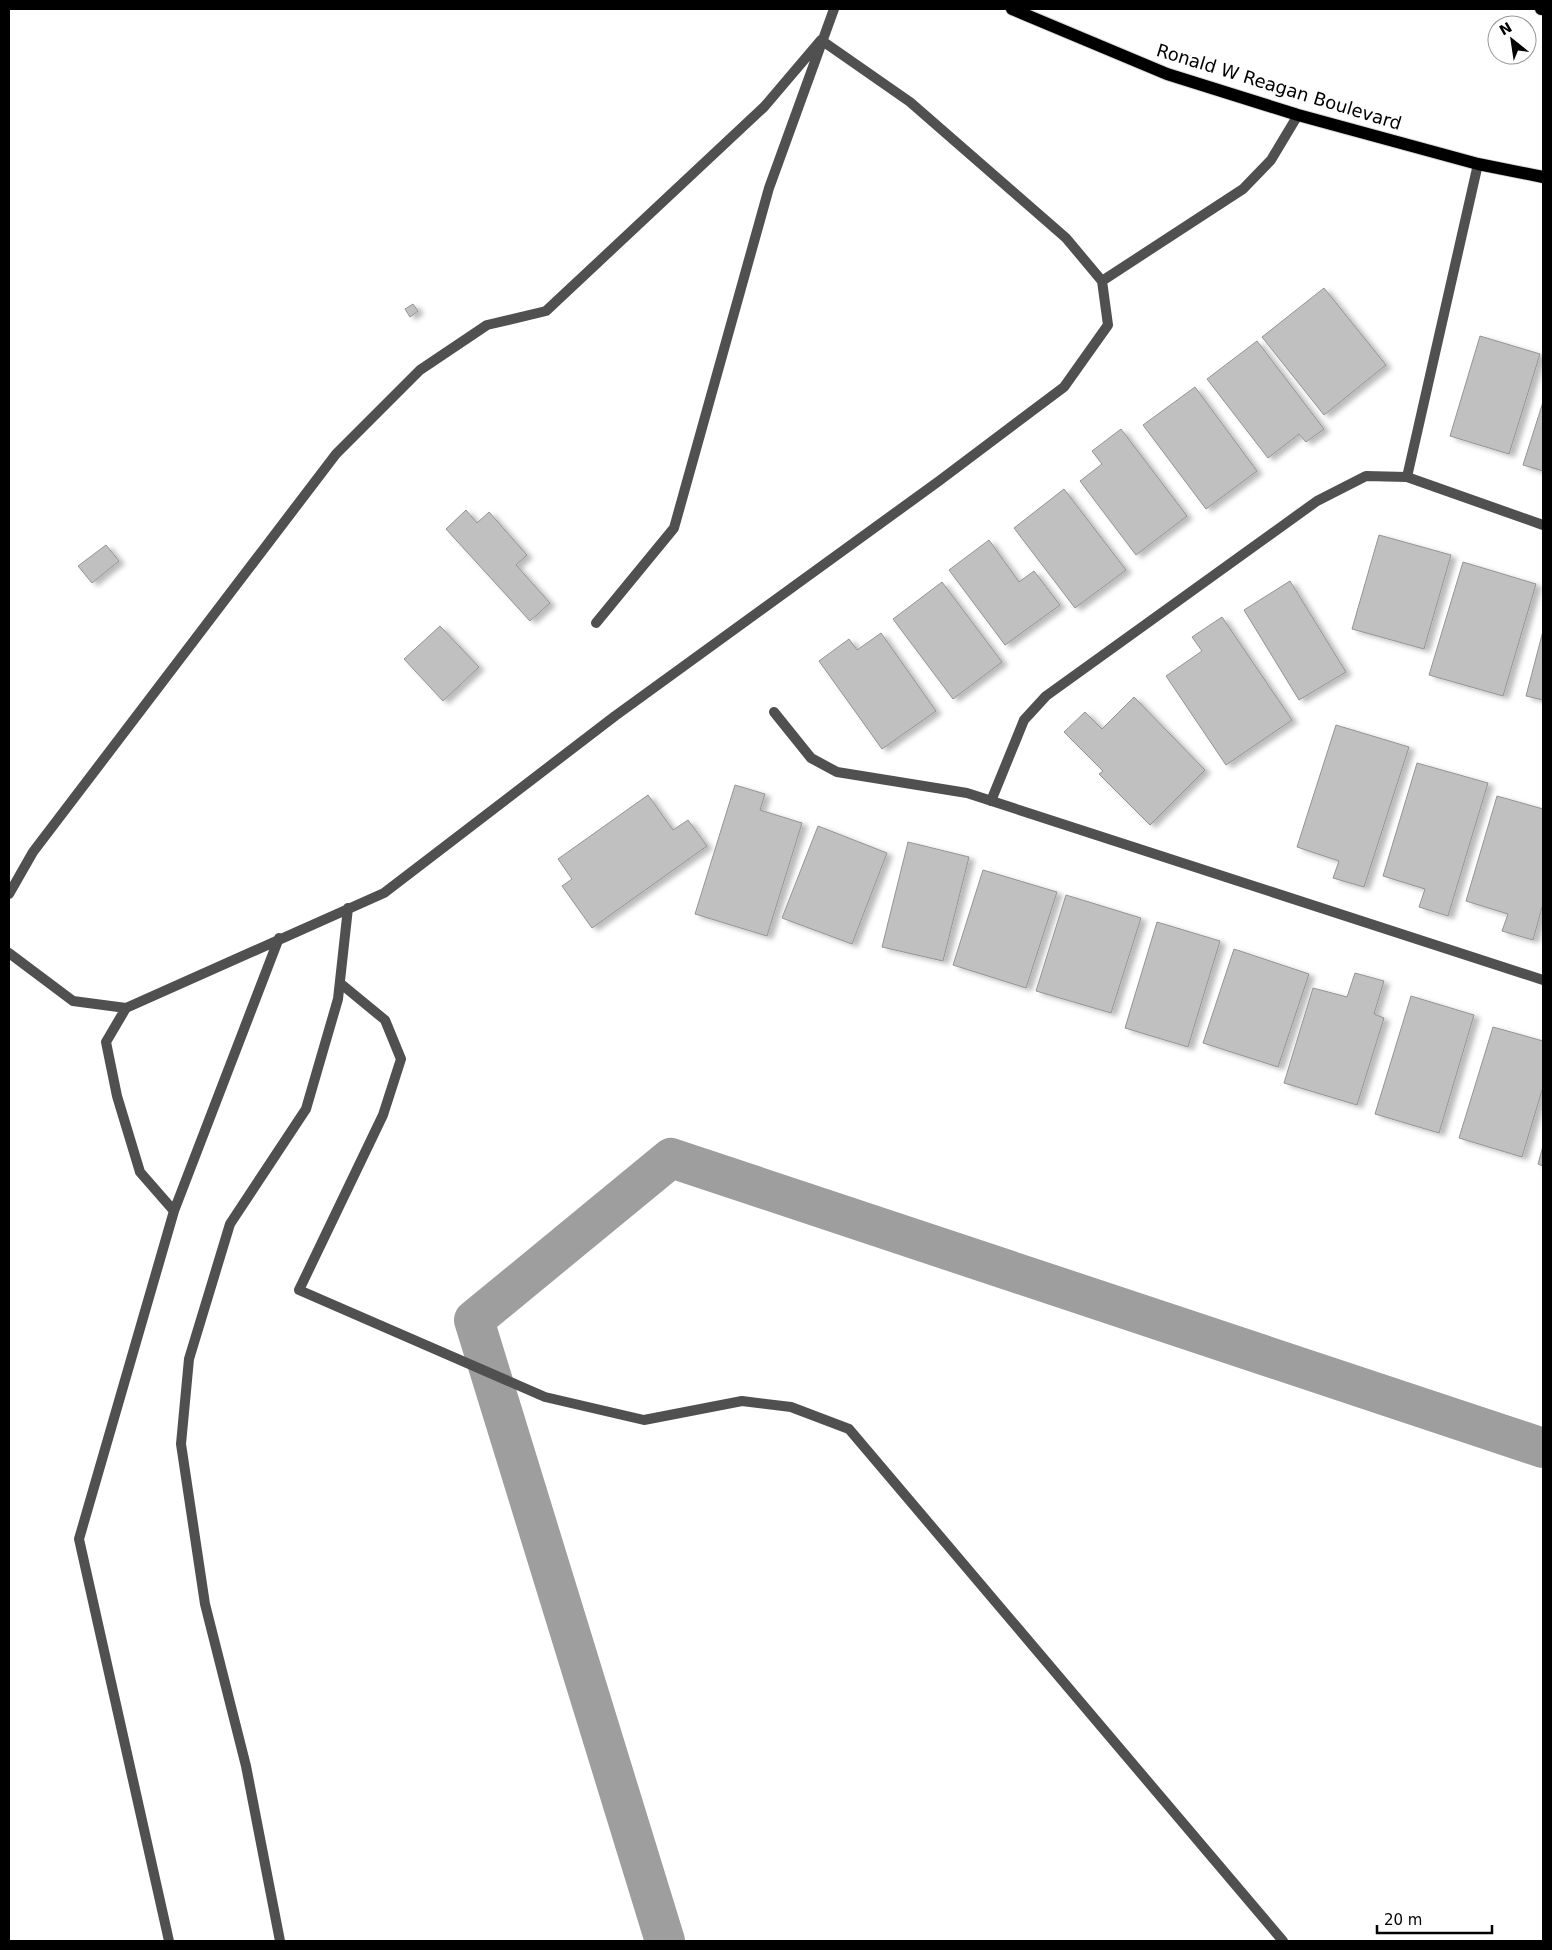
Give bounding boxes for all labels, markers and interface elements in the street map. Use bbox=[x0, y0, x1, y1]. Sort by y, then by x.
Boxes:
north arrow bbox=[1487, 15, 1537, 65]
text: N bbox=[1496, 19, 1515, 39]
street label: Ronald W Reagan Boulevard bbox=[1154, 39, 1404, 134]
scale bar bbox=[1377, 1902, 1492, 1934]
text: 20 m bbox=[1384, 1911, 1422, 1929]

